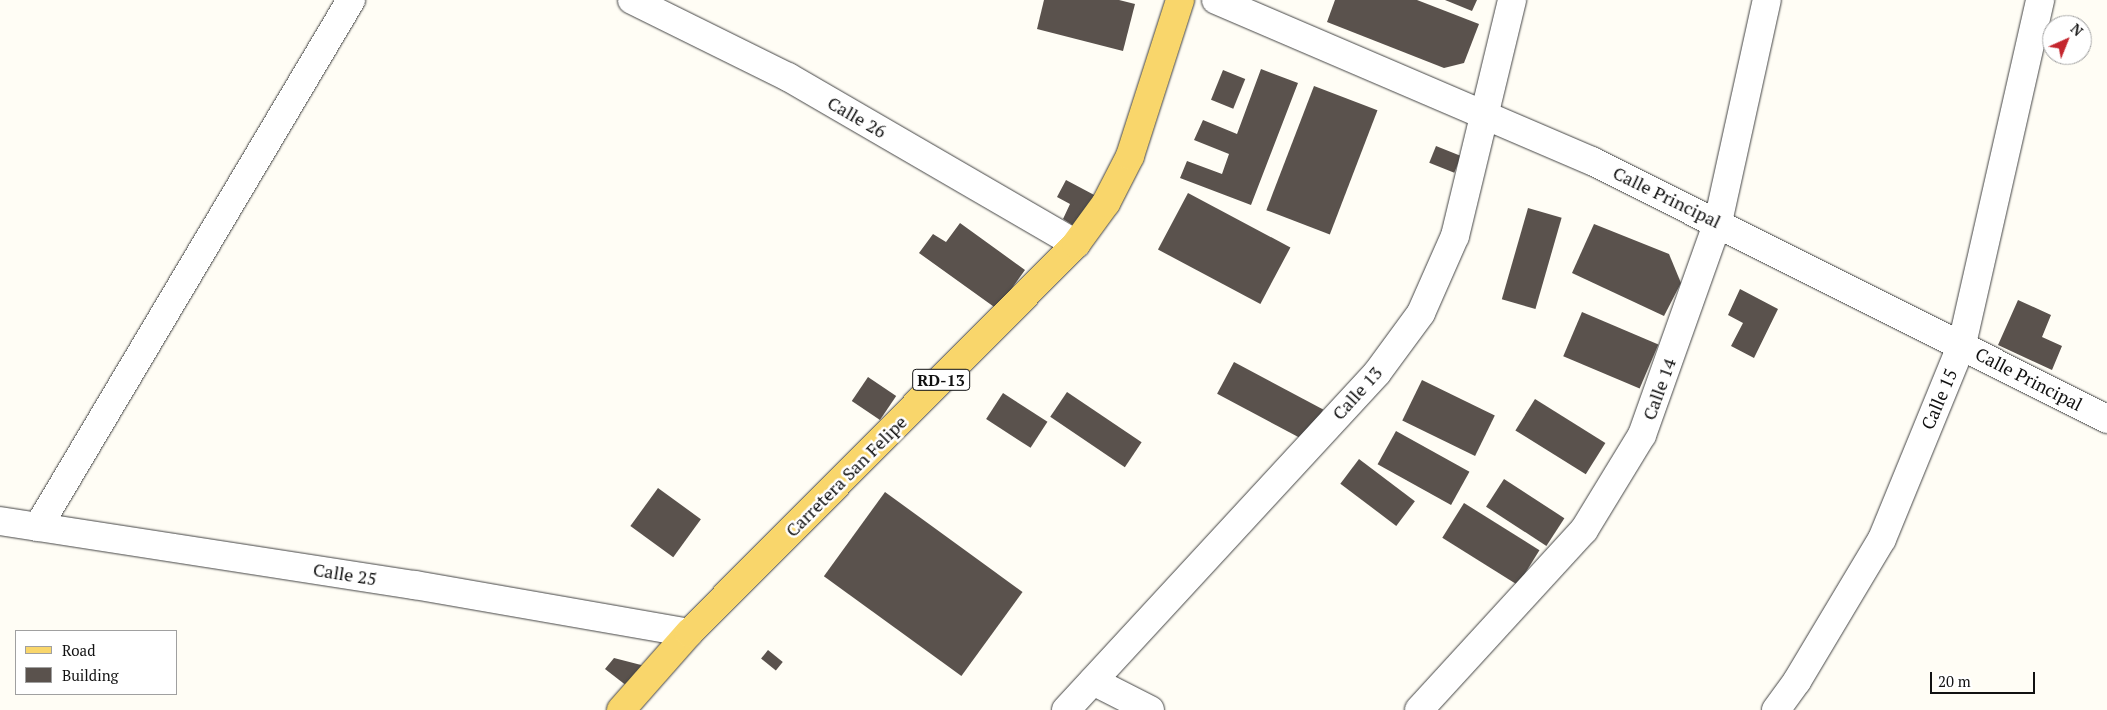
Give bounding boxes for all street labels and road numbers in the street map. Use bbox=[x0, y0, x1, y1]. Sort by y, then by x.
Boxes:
street label: Calle 26 bbox=[824, 92, 890, 142]
street label: Calle Principal bbox=[1610, 162, 1724, 232]
street label: Calle Principal bbox=[1972, 343, 2086, 415]
street label: Calle 14 bbox=[1638, 355, 1680, 423]
street label: Calle 13 bbox=[1328, 362, 1386, 424]
street label: Calle 15 bbox=[1917, 365, 1961, 433]
road number: RD-13 bbox=[911, 366, 971, 394]
street label: Carretera San Felipe bbox=[781, 411, 911, 541]
street label: Calle 25 bbox=[312, 558, 378, 590]

